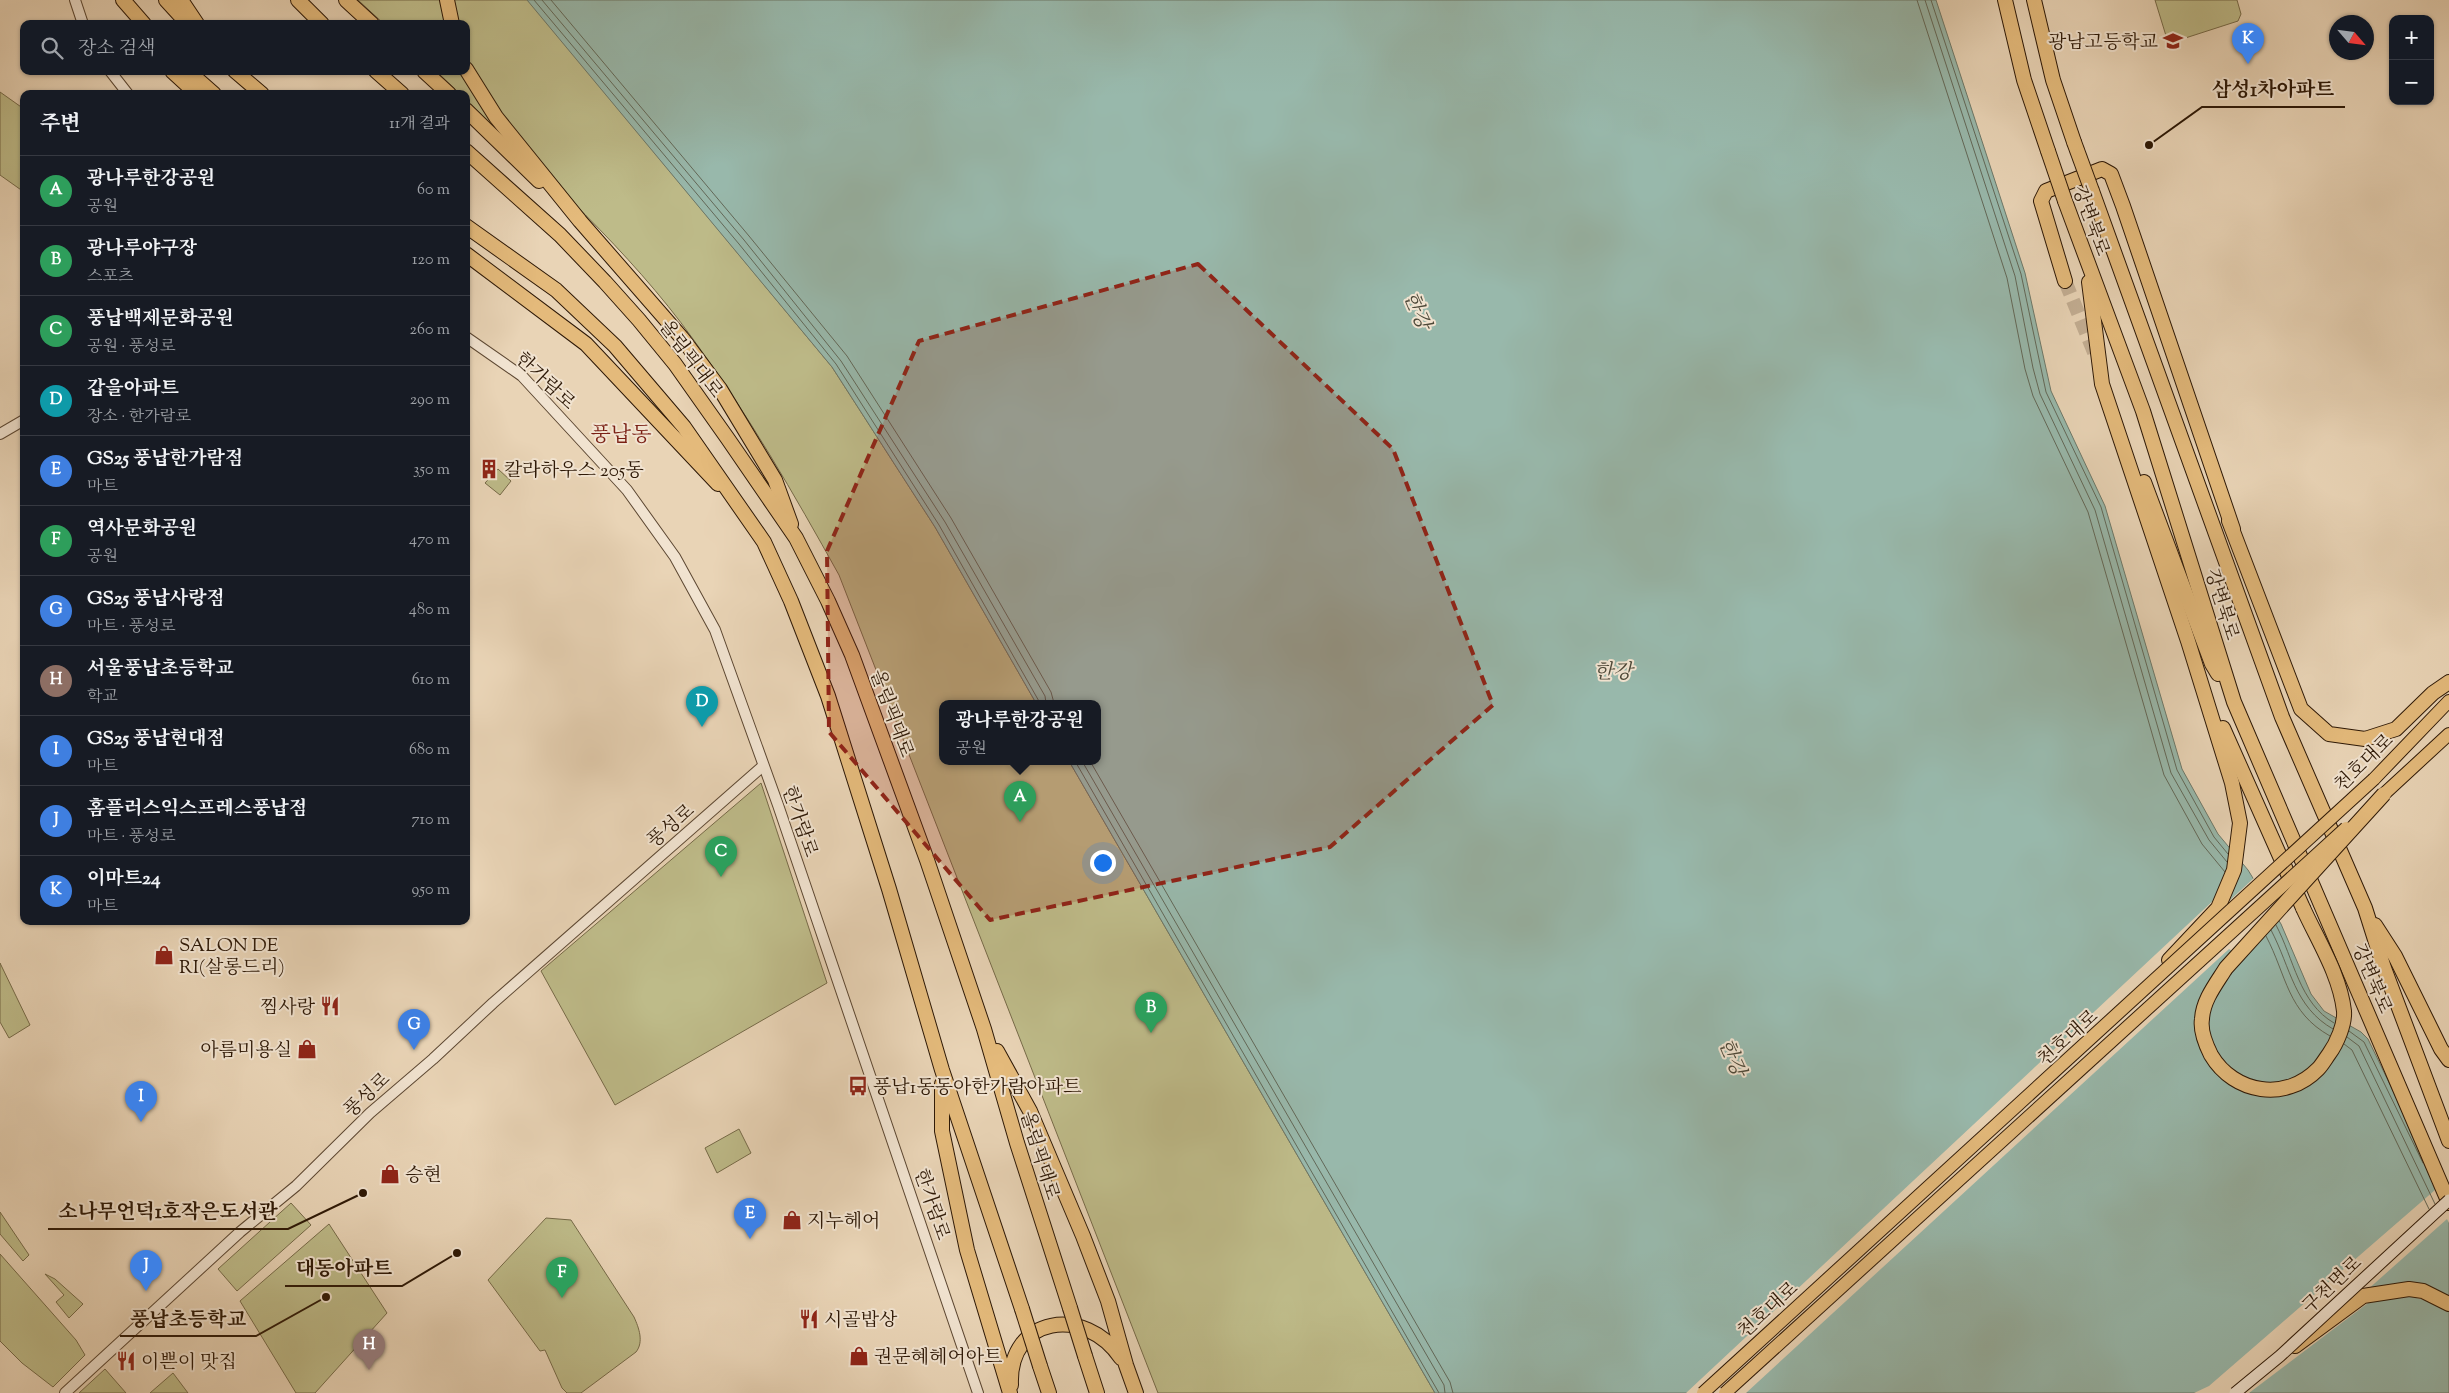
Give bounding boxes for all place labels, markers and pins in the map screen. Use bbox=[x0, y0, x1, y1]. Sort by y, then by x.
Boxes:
pin: K bbox=[2232, 23, 2264, 64]
place label: 광남고등학교 bbox=[2048, 30, 2158, 57]
school or university icon: 광남고등학교 bbox=[2162, 30, 2184, 52]
callout: 삼성1차아파트 bbox=[2202, 72, 2345, 107]
building icon: 칼라하우스 205동 bbox=[478, 458, 500, 480]
place label: 칼라하우스 205동 bbox=[504, 458, 644, 485]
pin: D bbox=[686, 686, 718, 727]
pin: A bbox=[1004, 781, 1036, 822]
pin: C bbox=[705, 836, 737, 877]
place label: SALON DE RI(살롱드리) bbox=[179, 933, 285, 982]
shop icon: SALON DE RI(살롱드리) bbox=[153, 944, 175, 966]
pin: B bbox=[1135, 992, 1167, 1033]
place label: 찜사랑 bbox=[260, 995, 316, 1022]
restaurant icon: 찜사랑 bbox=[319, 995, 341, 1017]
pin: G bbox=[398, 1009, 430, 1050]
place label: 아름미용실 bbox=[200, 1038, 292, 1065]
shop icon: 아름미용실 bbox=[296, 1038, 318, 1060]
bus stop icon: 풍납1동동아한가람아파트 bbox=[847, 1075, 869, 1097]
place label: 풍납1동동아한가람아파트 bbox=[873, 1075, 1081, 1102]
pin: I bbox=[125, 1081, 157, 1122]
shop icon: 승현 bbox=[379, 1163, 401, 1185]
place label: 승현 bbox=[405, 1163, 442, 1190]
callout: 소나무언덕1호작은도서관 bbox=[48, 1194, 288, 1229]
pin: E bbox=[734, 1198, 766, 1239]
shop icon: 지누헤어 bbox=[781, 1209, 803, 1231]
place label: 지누헤어 bbox=[807, 1209, 880, 1236]
pin: J bbox=[130, 1250, 162, 1291]
callout: 대동아파트 bbox=[285, 1251, 402, 1286]
pin: F bbox=[546, 1257, 578, 1298]
callout: 풍납초등학교 bbox=[120, 1301, 256, 1336]
restaurant icon: 시골밥상 bbox=[798, 1308, 820, 1330]
place label: 시골밥상 bbox=[824, 1308, 898, 1335]
pin: H bbox=[353, 1329, 385, 1370]
shop icon: 권문혜헤어아트 bbox=[848, 1345, 870, 1367]
place label: 권문혜헤어아트 bbox=[874, 1345, 1002, 1372]
restaurant icon: 이쁜이 맛집 bbox=[115, 1350, 137, 1372]
place label: 이쁜이 맛집 bbox=[141, 1350, 237, 1377]

